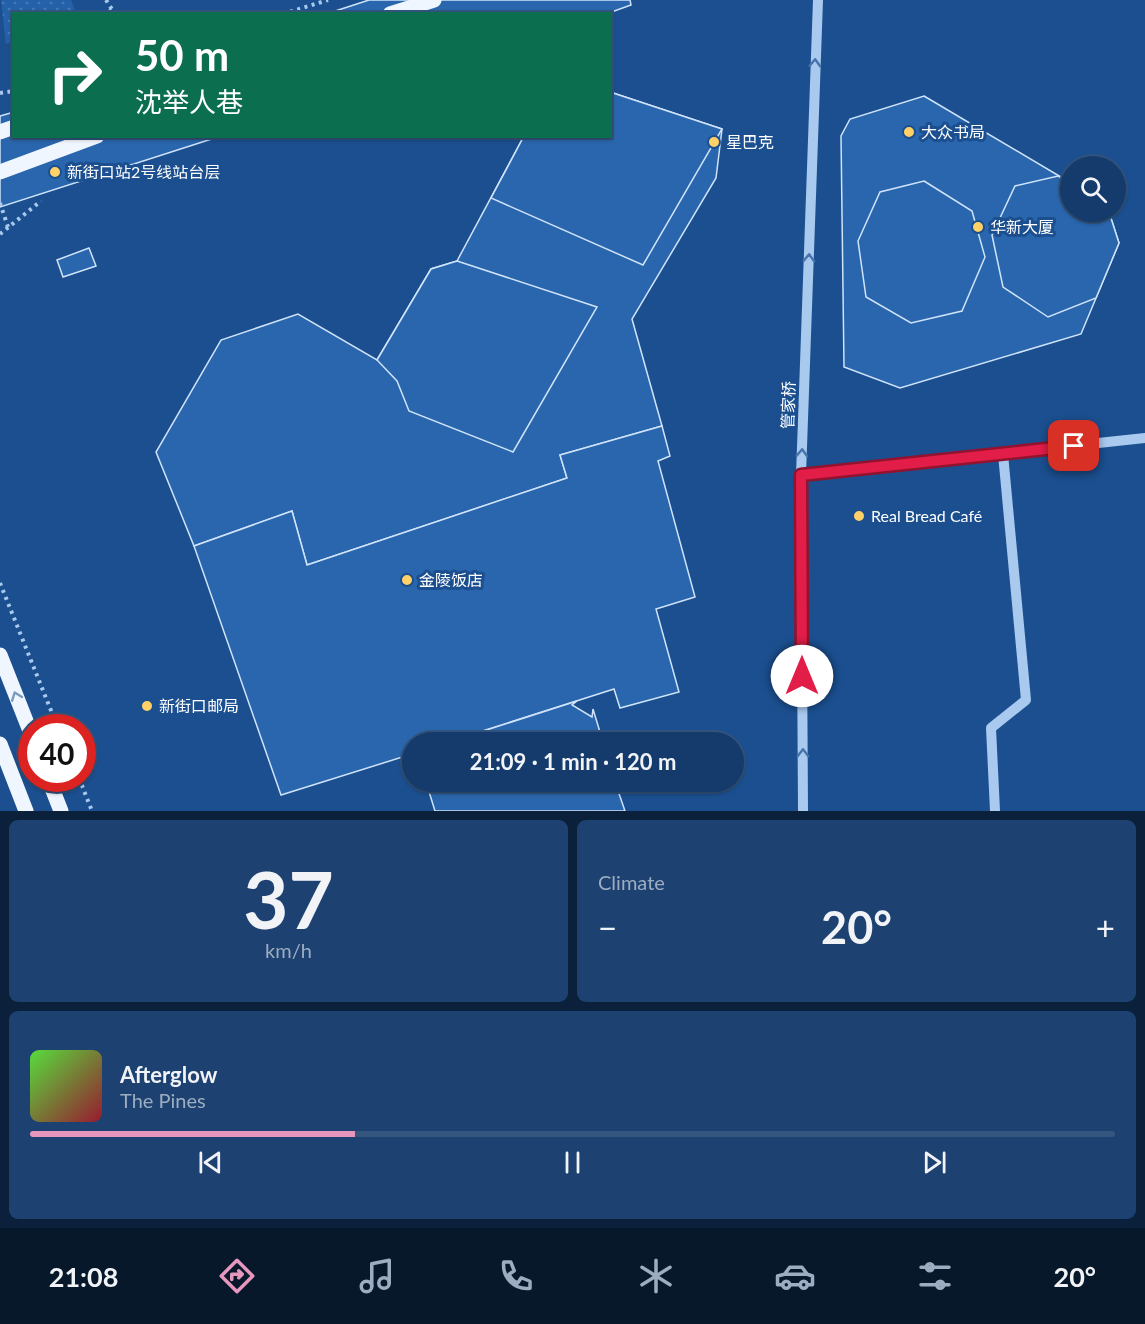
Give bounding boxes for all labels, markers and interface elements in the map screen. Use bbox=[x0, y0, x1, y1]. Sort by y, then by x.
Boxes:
text: 50 m bbox=[135, 30, 229, 80]
icon: right bbox=[36, 36, 114, 114]
one-way arrow bbox=[809, 58, 822, 67]
text: 沈举人巷 bbox=[135, 85, 243, 118]
place label: 大众书局 bbox=[921, 122, 985, 141]
marker: 大众书局 bbox=[902, 125, 916, 139]
place label: 星巴克 bbox=[726, 132, 774, 151]
marker: 星巴克 bbox=[707, 135, 721, 149]
map controls bbox=[1060, 156, 1126, 222]
button: search bbox=[1060, 156, 1126, 222]
place label: 新街口站2号线站台层 bbox=[67, 162, 220, 181]
marker: 新街口站2号线站台层 bbox=[48, 165, 62, 179]
place label: 华新大厦 bbox=[990, 217, 1054, 236]
marker: 华新大厦 bbox=[971, 220, 985, 234]
one-way arrow bbox=[802, 253, 815, 262]
street label: 管家桥 bbox=[777, 381, 798, 429]
pin bbox=[1048, 420, 1099, 471]
icon: arrive bbox=[1057, 429, 1090, 462]
one-way arrow bbox=[795, 448, 808, 457]
place label: Real Bread Café bbox=[871, 506, 982, 525]
marker: Real Bread Café bbox=[852, 509, 866, 523]
place label: 金陵饭店 bbox=[419, 570, 483, 589]
marker: 金陵饭店 bbox=[400, 573, 414, 587]
position arrow bbox=[770, 644, 834, 708]
one-way arrow bbox=[11, 691, 23, 702]
place label: 新街口邮局 bbox=[159, 696, 239, 715]
marker: 新街口邮局 bbox=[140, 699, 154, 713]
speed limit sign: 40 bbox=[18, 714, 96, 792]
text: 21:09 · 1 min · 120 m bbox=[470, 748, 676, 775]
one-way arrow bbox=[797, 748, 809, 757]
text: 37 bbox=[243, 852, 334, 946]
text: Climate bbox=[598, 870, 665, 894]
text: 20° bbox=[821, 900, 892, 954]
text: − bbox=[598, 907, 617, 947]
text: + bbox=[1096, 907, 1115, 947]
text: km/h bbox=[265, 938, 312, 962]
text: Afterglow bbox=[120, 1061, 217, 1088]
text: The Pines bbox=[120, 1088, 206, 1112]
icon: previous bbox=[194, 1146, 227, 1179]
icon: pause bbox=[556, 1146, 589, 1179]
icon: next bbox=[918, 1146, 951, 1179]
icon: directions bbox=[216, 1255, 258, 1297]
icon: music bbox=[356, 1255, 398, 1297]
icon: phone bbox=[495, 1255, 537, 1297]
icon: climate bbox=[635, 1255, 677, 1297]
icon: car bbox=[774, 1255, 816, 1297]
icon: filters bbox=[914, 1255, 956, 1297]
text: 21:08 bbox=[49, 1260, 118, 1293]
text: 20° bbox=[1054, 1260, 1096, 1293]

